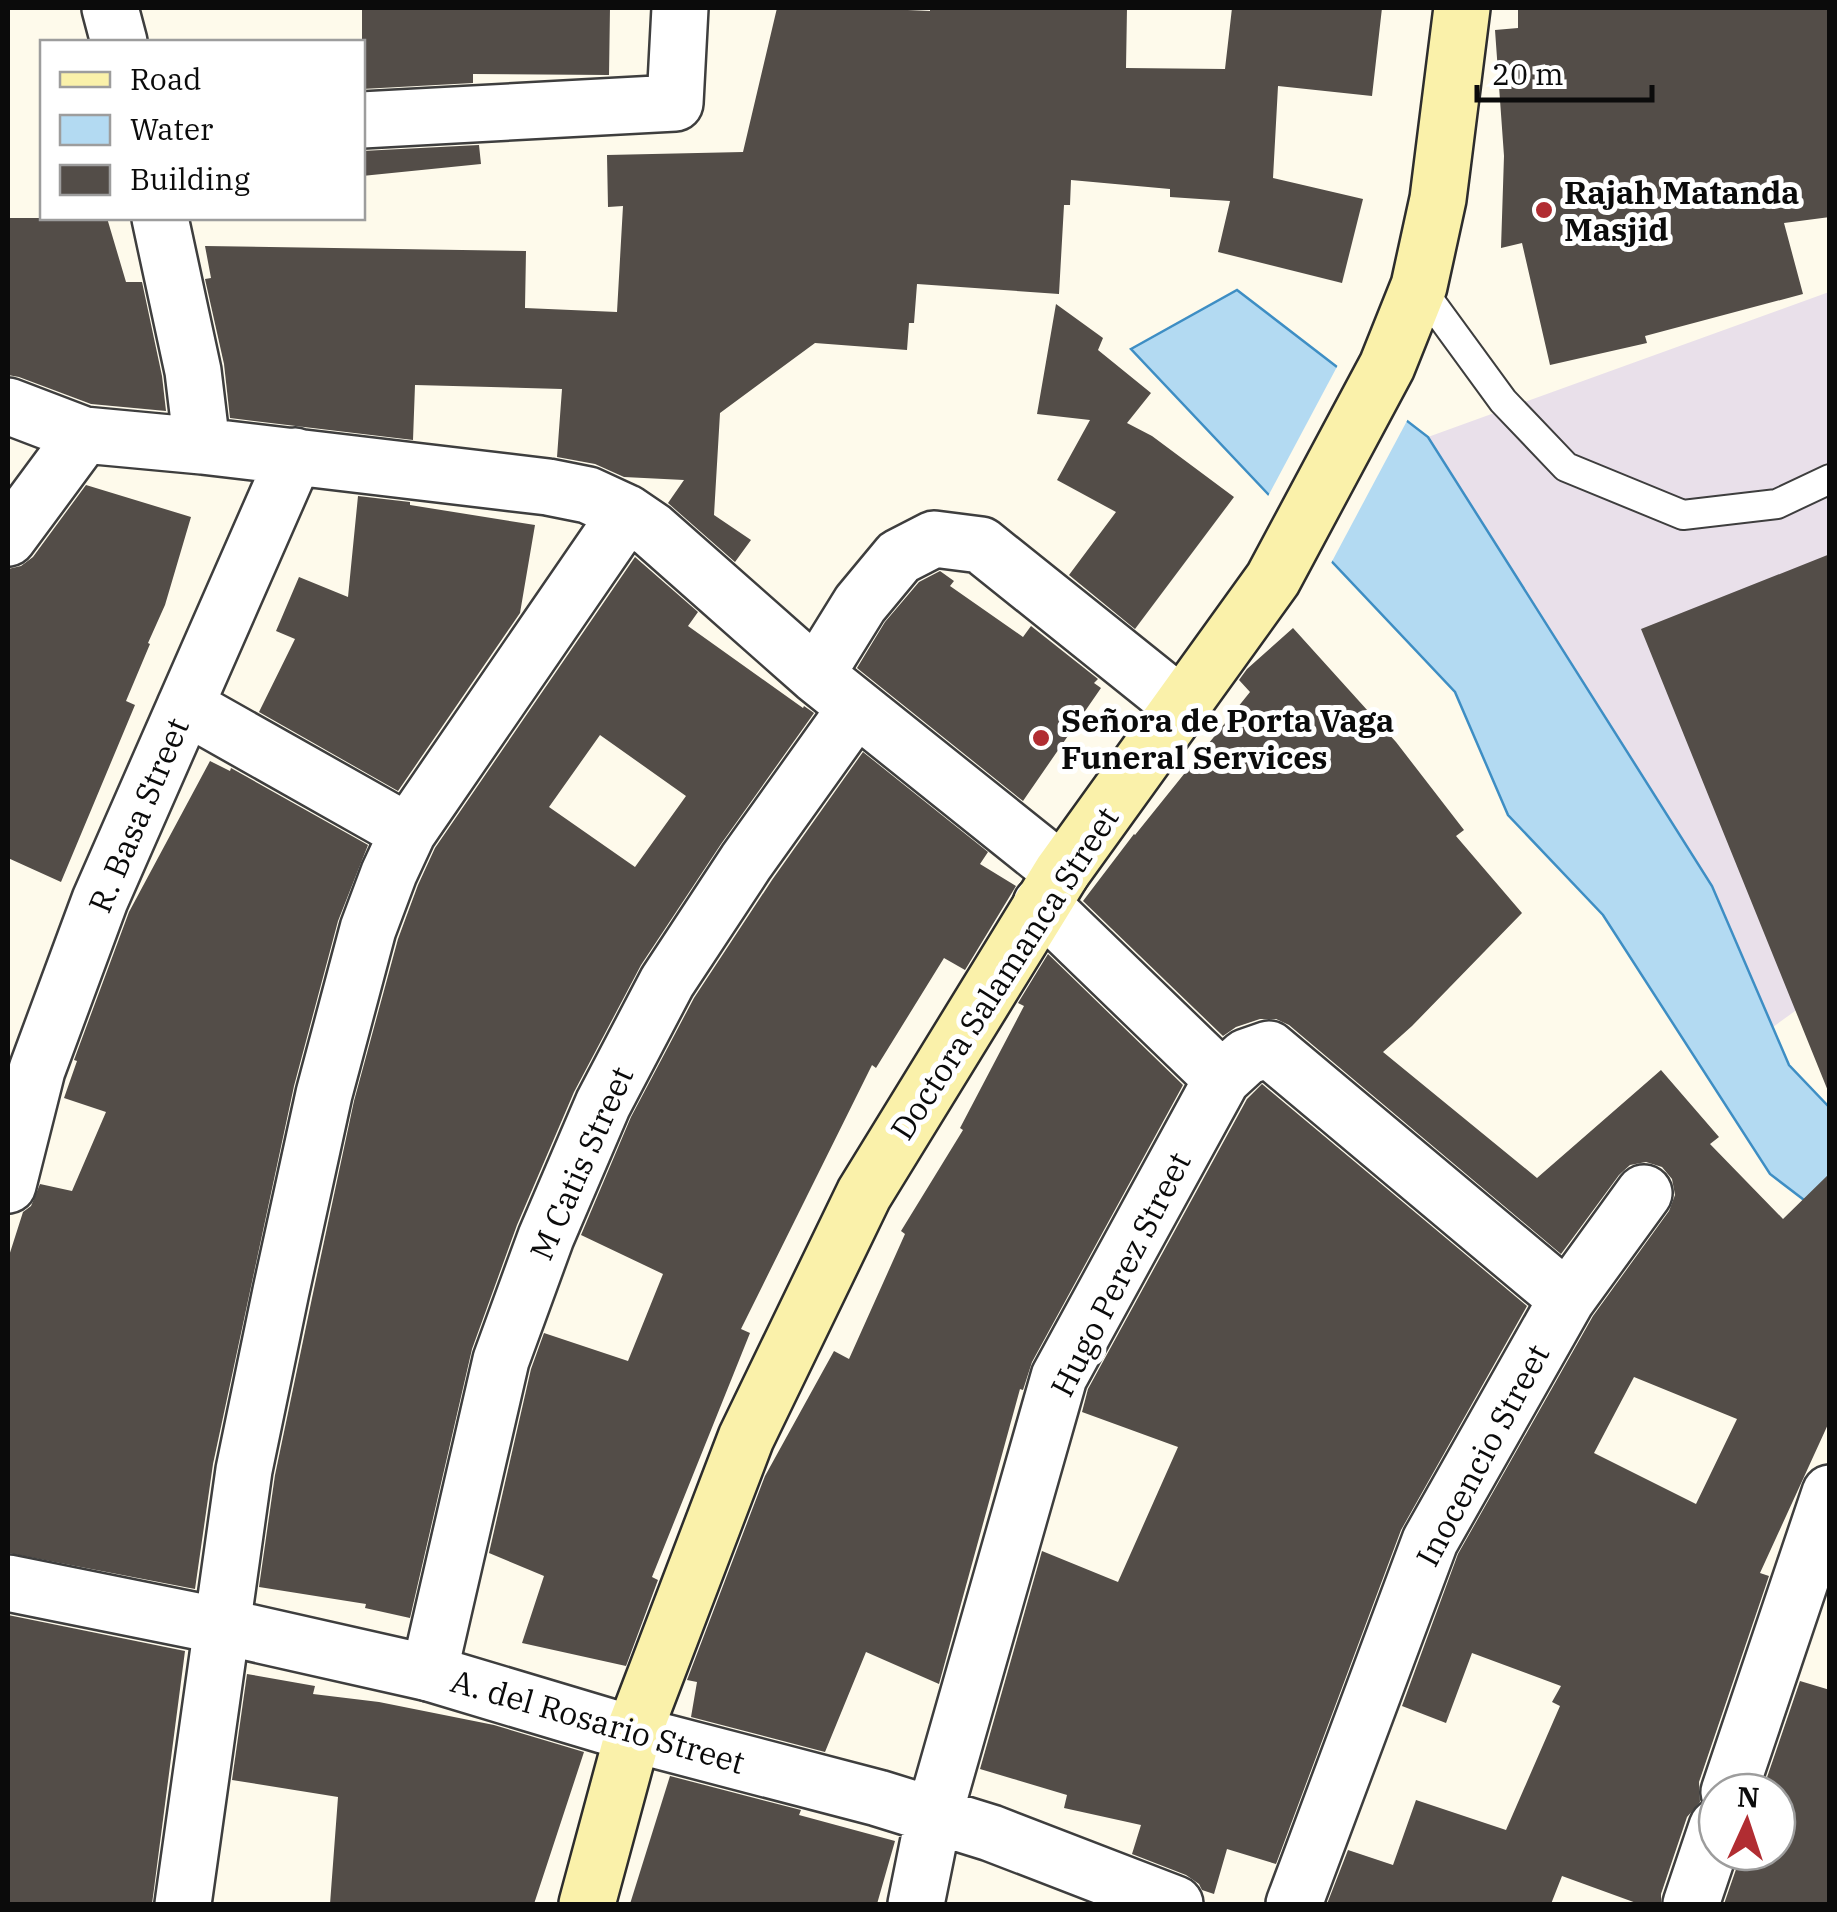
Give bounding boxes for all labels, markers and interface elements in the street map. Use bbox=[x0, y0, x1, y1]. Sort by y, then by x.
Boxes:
legend bbox=[40, 40, 365, 220]
scale bar bbox=[1477, 40, 1652, 102]
text: 20 m bbox=[1492, 54, 1564, 93]
text: Road bbox=[130, 59, 202, 98]
text: Water bbox=[130, 109, 213, 148]
text: Building bbox=[130, 159, 250, 198]
place label: Rajah Matanda Masjid bbox=[1564, 171, 1799, 250]
marker: Rajah Matanda Masjid bbox=[1533, 199, 1555, 221]
place label: Señora de Porta Vaga Funeral Services bbox=[1061, 699, 1394, 778]
street label: R. Basa Street bbox=[78, 711, 198, 919]
marker: Señora de Porta Vaga Funeral Services bbox=[1030, 727, 1052, 749]
street label: Doctora Salamanca Street bbox=[880, 798, 1128, 1148]
street label: M Catis Street bbox=[520, 1060, 642, 1266]
street label: Hugo Perez Street bbox=[1040, 1145, 1200, 1403]
street label: Inocencio Street bbox=[1406, 1337, 1558, 1573]
street label: A. del Rosario Street bbox=[446, 1659, 750, 1783]
north arrow bbox=[1697, 1772, 1797, 1872]
text: N bbox=[1736, 1777, 1760, 1816]

